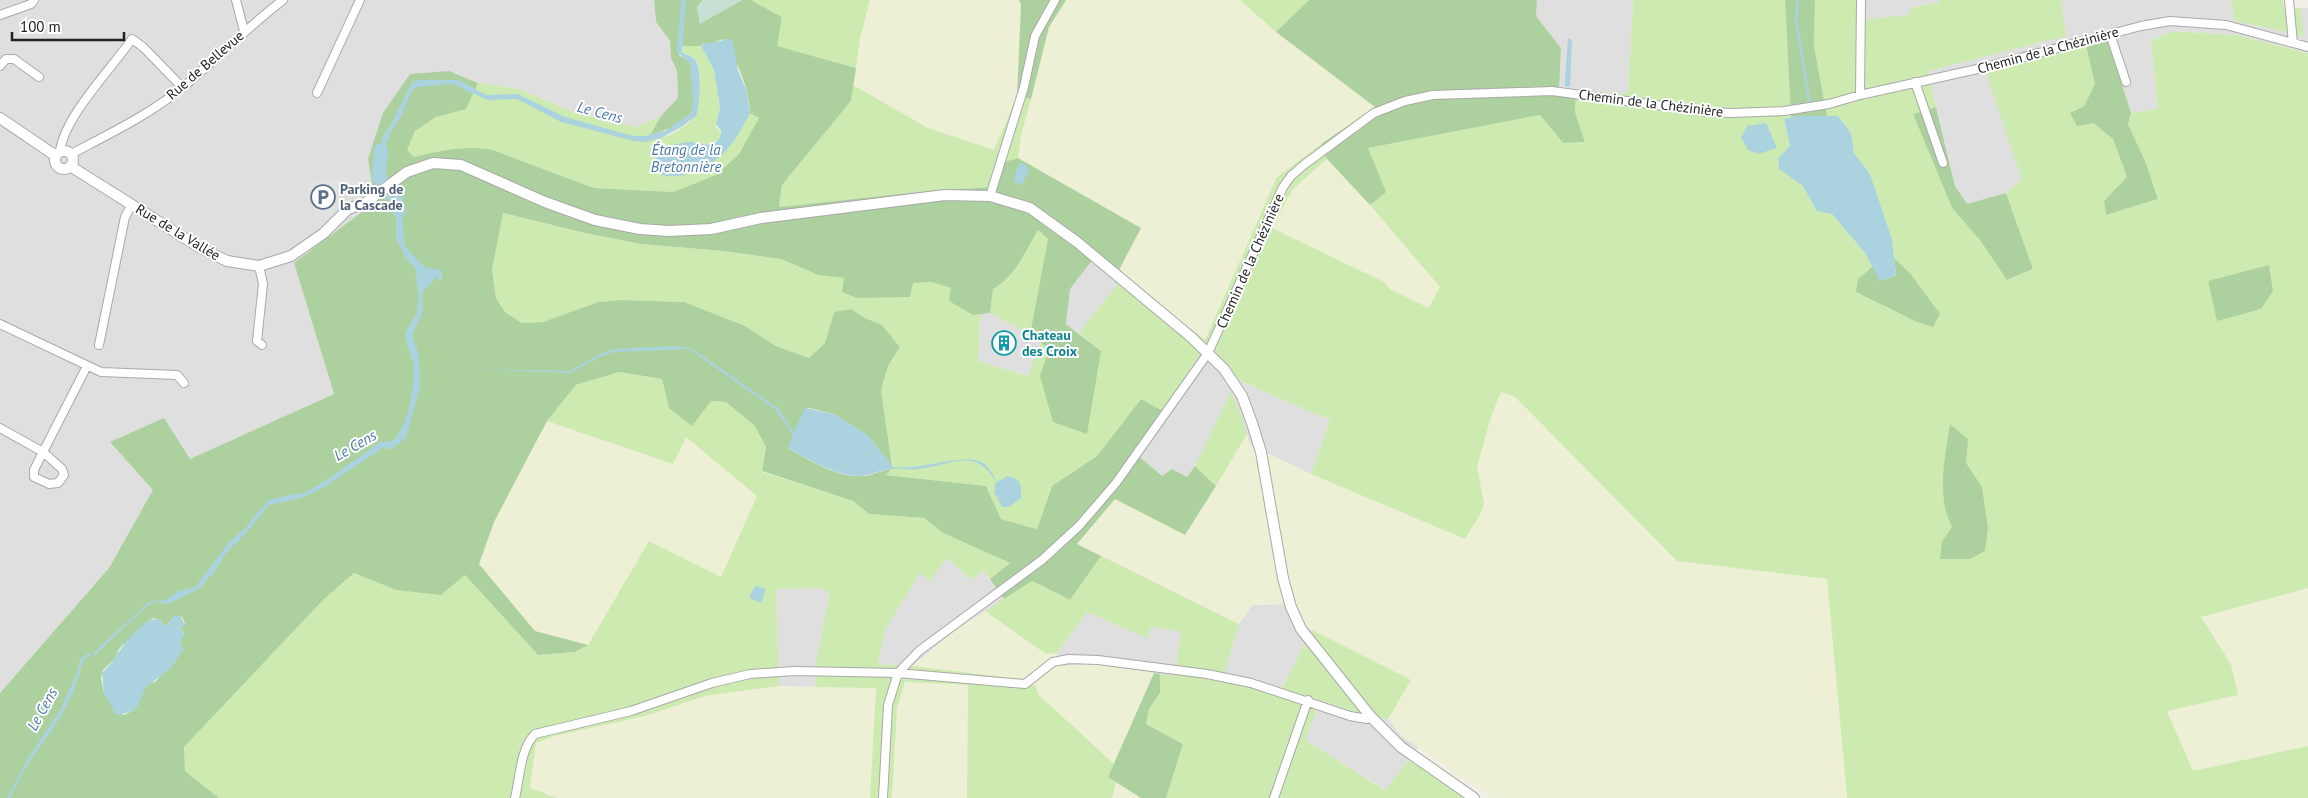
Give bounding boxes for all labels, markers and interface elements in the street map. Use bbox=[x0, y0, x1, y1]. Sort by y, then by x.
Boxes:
scale bar bbox=[12, 10, 125, 42]
text: 100 m bbox=[20, 17, 61, 36]
street label: Chemin de la Chézinière bbox=[1975, 22, 2121, 78]
street label: Rue de Bellevue bbox=[163, 27, 247, 103]
street label: Chemin de la Chézinière bbox=[1578, 85, 1724, 121]
water label: Le Cens bbox=[575, 97, 625, 127]
water label: Étang de la Bretonnière bbox=[651, 140, 721, 176]
place label: Parking de la Cascade bbox=[340, 180, 403, 214]
parking icon: Parking de la Cascade bbox=[310, 184, 336, 210]
street label: Chemin de la Chézinière bbox=[1212, 191, 1288, 331]
street label: Rue de la Vallée bbox=[132, 200, 224, 264]
place label: Chateau des Croix bbox=[1022, 326, 1078, 360]
building icon: Chateau des Croix bbox=[991, 330, 1017, 356]
water label: Le Cens bbox=[330, 425, 380, 465]
water label: Le Cens bbox=[23, 684, 62, 734]

